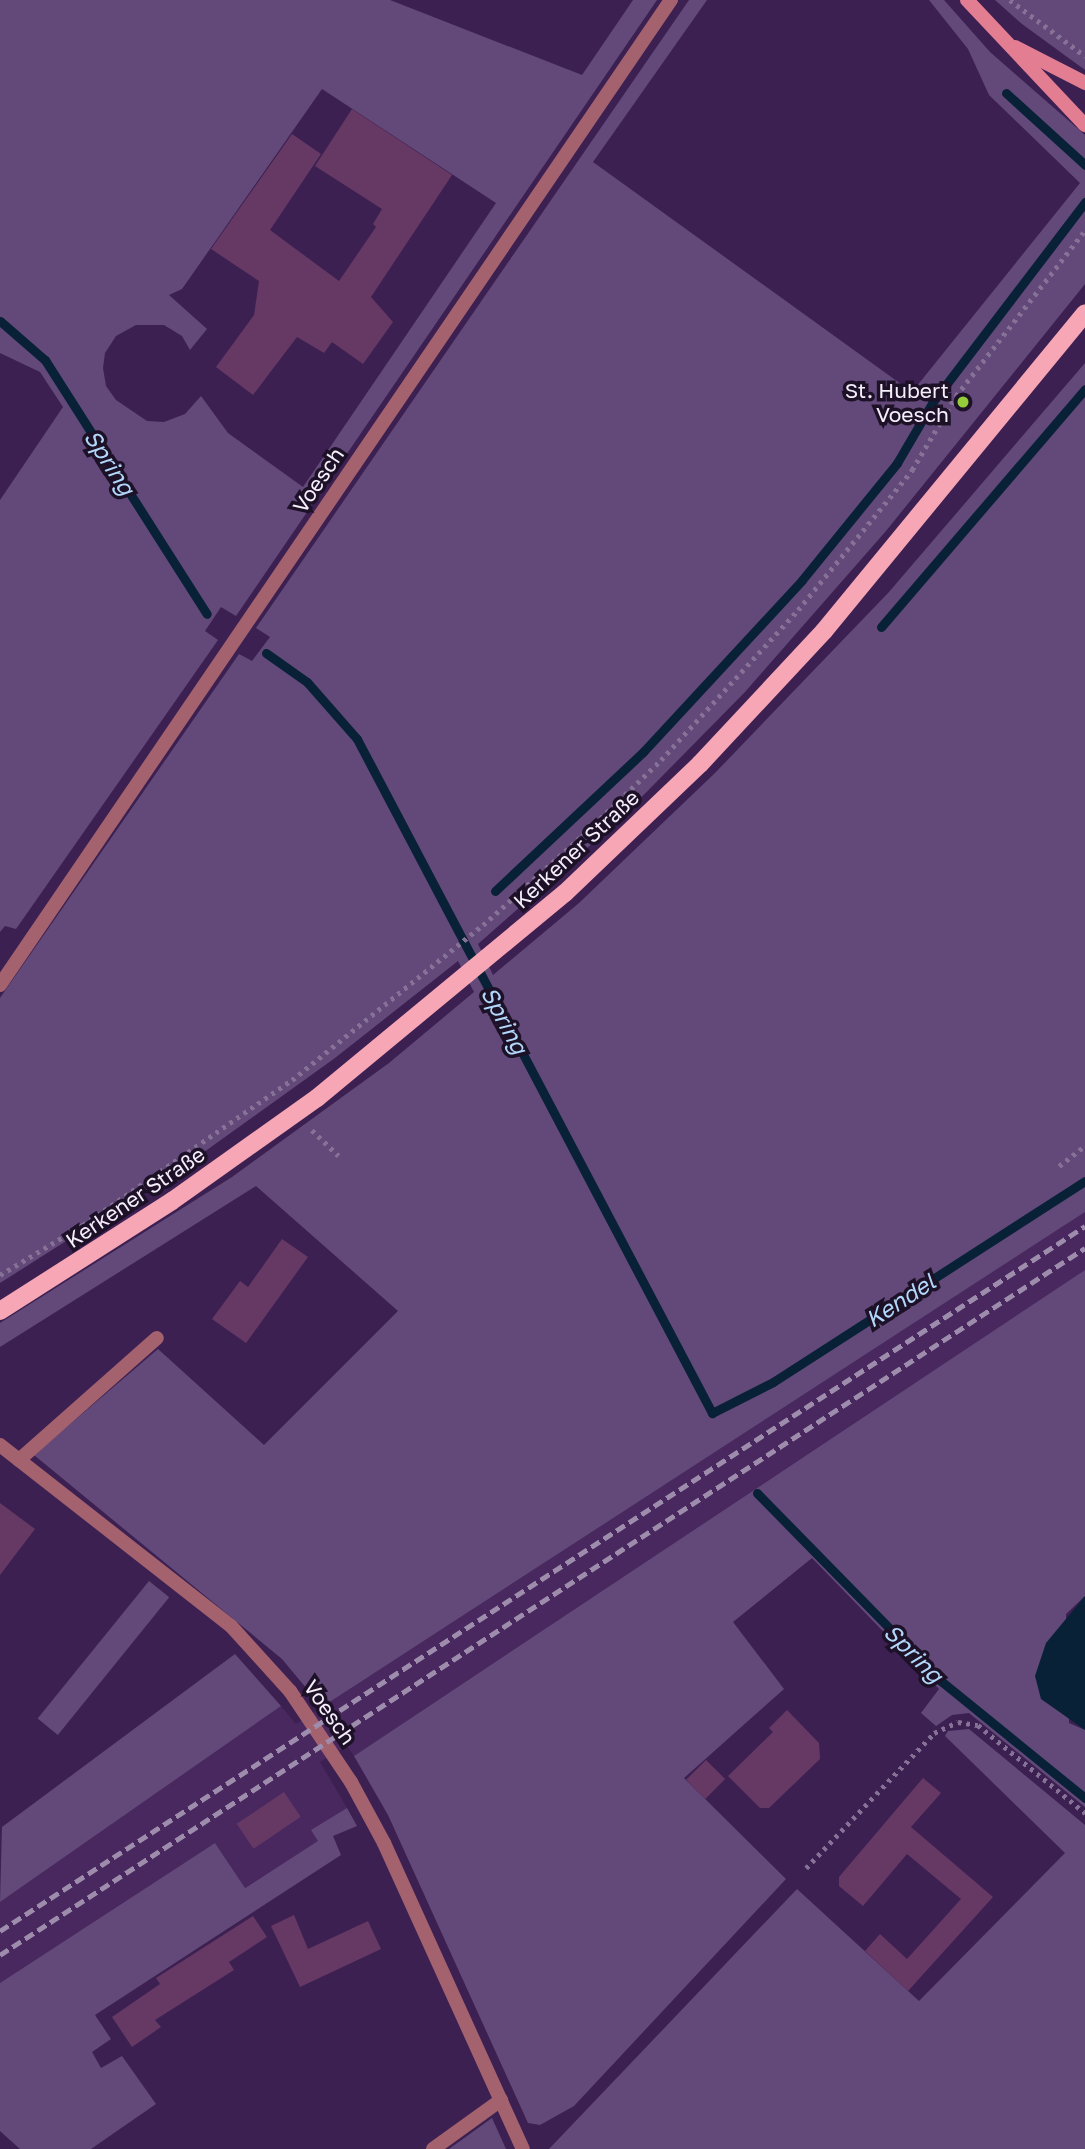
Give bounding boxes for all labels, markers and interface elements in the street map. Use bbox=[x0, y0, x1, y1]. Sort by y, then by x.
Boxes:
place label: St. Hubert Voesch bbox=[845, 377, 949, 427]
marker: St. Hubert Voesch bbox=[955, 394, 971, 410]
water label: Spring bbox=[79, 424, 141, 500]
street label: Voesch bbox=[287, 443, 349, 517]
street label: Kerkener Straße bbox=[508, 784, 644, 914]
water label: Spring bbox=[476, 982, 534, 1058]
street label: Kerkener Straße bbox=[61, 1141, 209, 1253]
water label: Kendel bbox=[860, 1267, 940, 1333]
water label: Spring bbox=[879, 1618, 949, 1688]
street label: Voesch bbox=[299, 1675, 361, 1749]

